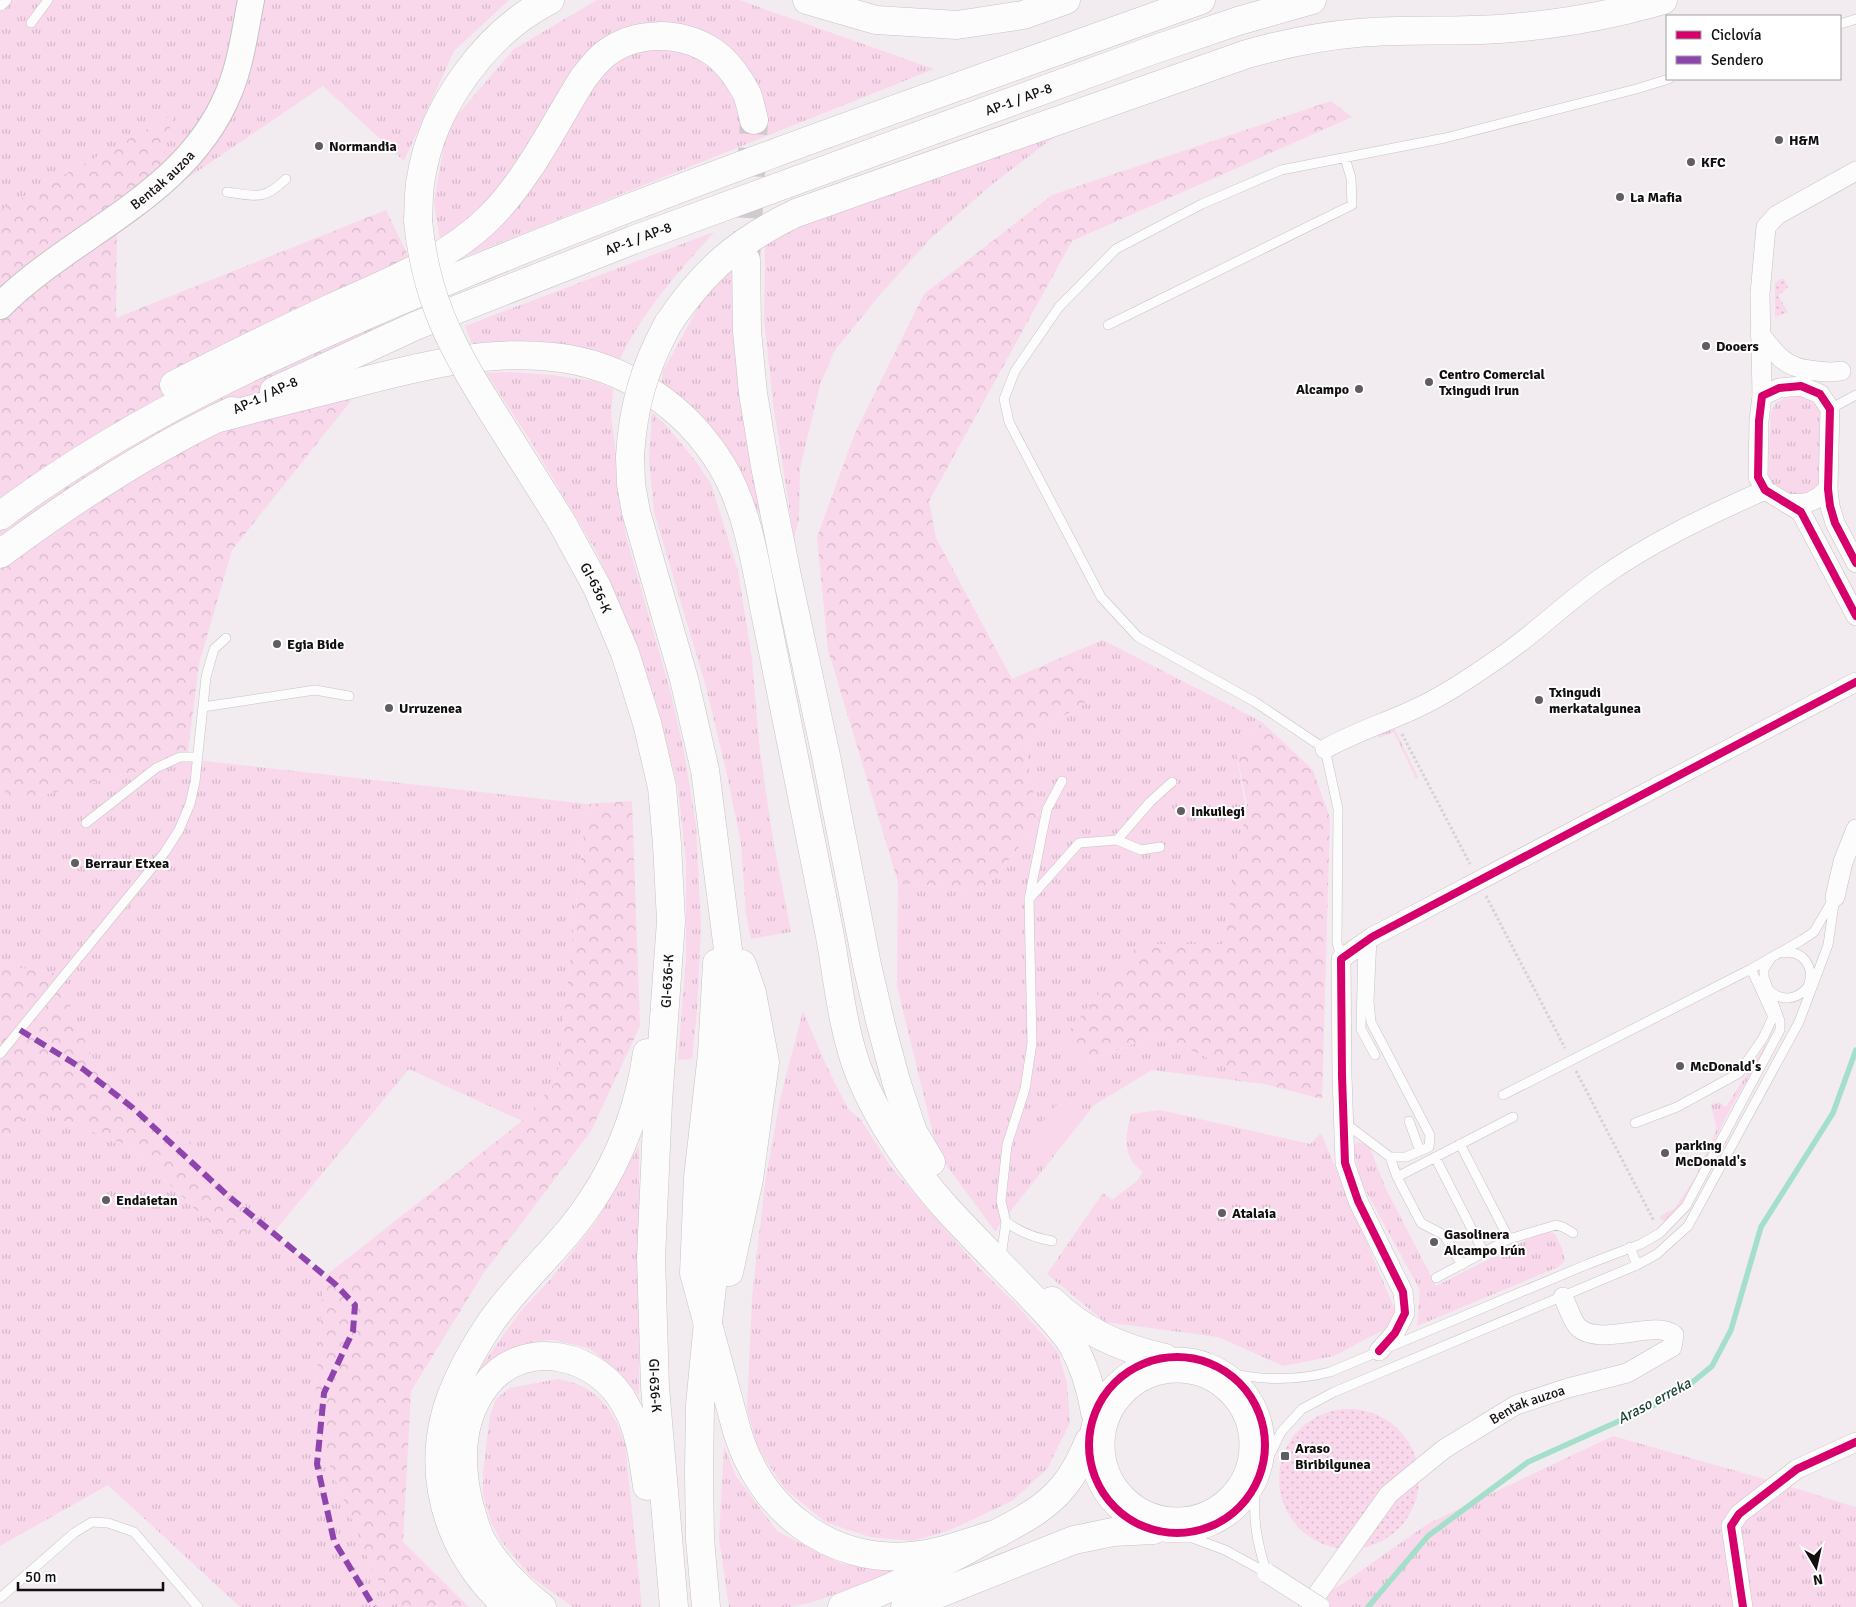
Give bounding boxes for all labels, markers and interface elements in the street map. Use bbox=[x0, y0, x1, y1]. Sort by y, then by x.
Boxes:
legend bbox=[1666, 15, 1841, 80]
text: Ciclovía bbox=[1711, 26, 1762, 44]
text: Sendero bbox=[1711, 51, 1764, 69]
street label: AP-1 / AP-8 bbox=[983, 80, 1054, 120]
place label: H&M bbox=[1789, 132, 1819, 149]
marker: H&M bbox=[1773, 134, 1785, 146]
place label: Normandia bbox=[329, 138, 397, 155]
marker: Normandia bbox=[313, 140, 325, 152]
street label: Bentak auzoa bbox=[127, 147, 198, 213]
place label: KFC bbox=[1701, 154, 1726, 171]
marker: KFC bbox=[1685, 156, 1697, 168]
place label: La Mafia bbox=[1630, 189, 1682, 206]
marker: La Mafia bbox=[1614, 191, 1626, 203]
street label: AP-1 / AP-8 bbox=[602, 219, 674, 259]
place label: Dooers bbox=[1716, 338, 1759, 355]
marker: Dooers bbox=[1700, 340, 1712, 352]
place label: Centro Comercial Txingudi Irun bbox=[1439, 366, 1546, 399]
street label: AP-1 / AP-8 bbox=[230, 373, 301, 418]
marker: Centro Comercial Txingudi Irun bbox=[1423, 376, 1435, 388]
place label: Alcampo bbox=[1296, 381, 1349, 398]
marker: Alcampo bbox=[1353, 383, 1365, 395]
street label: GI-636-K bbox=[576, 560, 615, 616]
place label: Egia Bide bbox=[287, 636, 344, 653]
marker: Egia Bide bbox=[271, 638, 283, 650]
place label: Txingudi merkatalgunea bbox=[1549, 684, 1641, 717]
marker: Txingudi merkatalgunea bbox=[1533, 694, 1545, 706]
place label: Urruzenea bbox=[399, 700, 462, 717]
marker: Urruzenea bbox=[383, 702, 395, 714]
place label: Inkuilegi bbox=[1191, 803, 1245, 820]
marker: Inkuilegi bbox=[1175, 805, 1187, 817]
place label: Berraur Etxea bbox=[85, 855, 169, 872]
marker: Berraur Etxea bbox=[69, 857, 81, 869]
street label: GI-636-K bbox=[658, 953, 677, 1008]
place label: McDonald's bbox=[1690, 1058, 1761, 1075]
marker: McDonald's bbox=[1674, 1060, 1686, 1072]
place label: parking McDonald's bbox=[1675, 1137, 1746, 1170]
marker: parking McDonald's bbox=[1659, 1147, 1671, 1159]
place label: Endaietan bbox=[116, 1192, 178, 1209]
marker: Endaietan bbox=[100, 1194, 112, 1206]
place label: Atalaia bbox=[1232, 1205, 1276, 1222]
marker: Atalaia bbox=[1216, 1207, 1228, 1219]
place label: Gasolinera Alcampo Irún bbox=[1444, 1226, 1526, 1259]
marker: Gasolinera Alcampo Irún bbox=[1428, 1236, 1440, 1248]
street label: GI-636-K bbox=[645, 1358, 665, 1414]
water label: Araso erreka bbox=[1614, 1374, 1694, 1428]
street label: Bentak auzoa bbox=[1486, 1382, 1567, 1428]
place label: Araso Biribilgunea bbox=[1295, 1440, 1371, 1473]
marker: Araso Biribilgunea bbox=[1279, 1450, 1291, 1462]
north arrow bbox=[1791, 1542, 1841, 1592]
scale bar bbox=[18, 1560, 162, 1592]
text: 50 m bbox=[25, 1568, 56, 1586]
text: N bbox=[1812, 1570, 1824, 1589]

